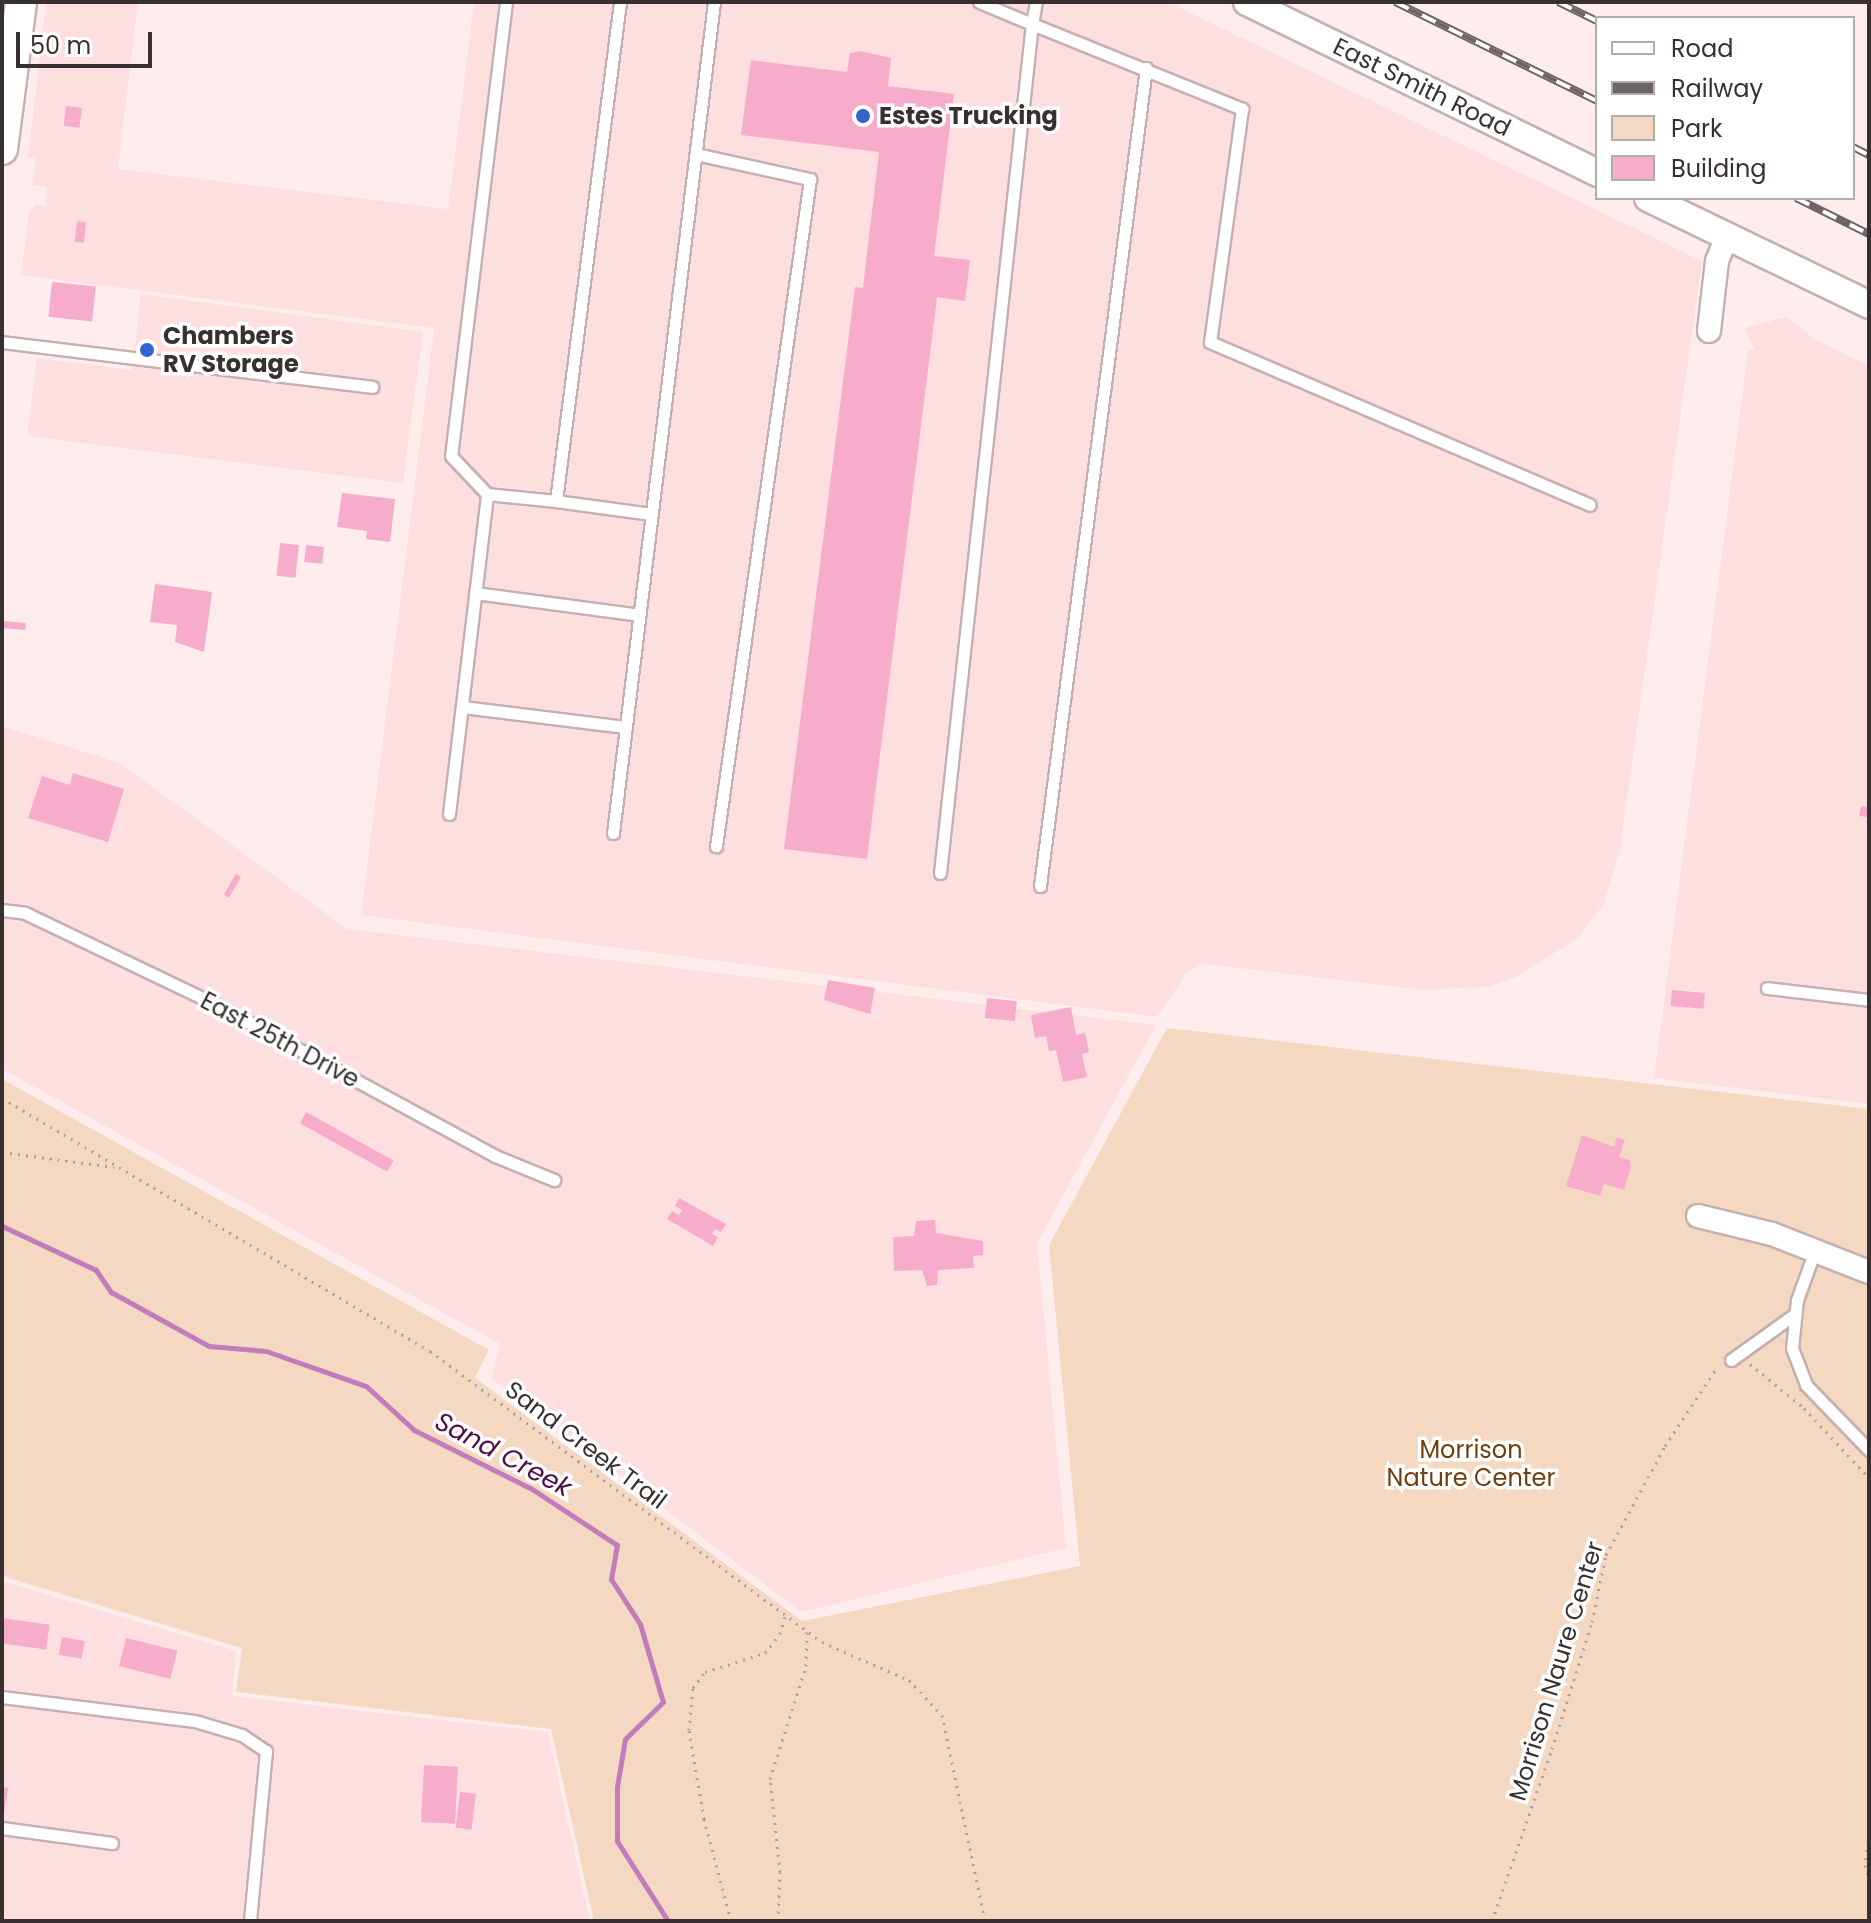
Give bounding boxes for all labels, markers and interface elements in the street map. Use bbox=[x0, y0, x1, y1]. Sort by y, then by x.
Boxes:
scale bar bbox=[20, 16, 156, 66]
legend bbox=[1595, 16, 1855, 200]
text: 50 m bbox=[30, 29, 91, 62]
street label: East Smith Road bbox=[1329, 32, 1515, 142]
text: Road bbox=[1671, 32, 1733, 65]
text: Railway bbox=[1671, 72, 1763, 105]
place label: Estes Trucking bbox=[879, 102, 1058, 130]
marker: Estes Trucking bbox=[854, 107, 872, 125]
text: Park bbox=[1671, 112, 1722, 145]
text: Building bbox=[1671, 152, 1767, 185]
place label: Chambers RV Storage bbox=[163, 322, 299, 378]
marker: Chambers RV Storage bbox=[138, 341, 156, 359]
street label: East 25th Drive bbox=[196, 986, 364, 1094]
street label: Sand Creek Trail bbox=[500, 1375, 672, 1515]
water label: Sand Creek bbox=[429, 1406, 577, 1504]
park label: Morrison Nature Center bbox=[1387, 1436, 1555, 1492]
street label: Morrison Naure Center bbox=[1503, 1538, 1609, 1804]

